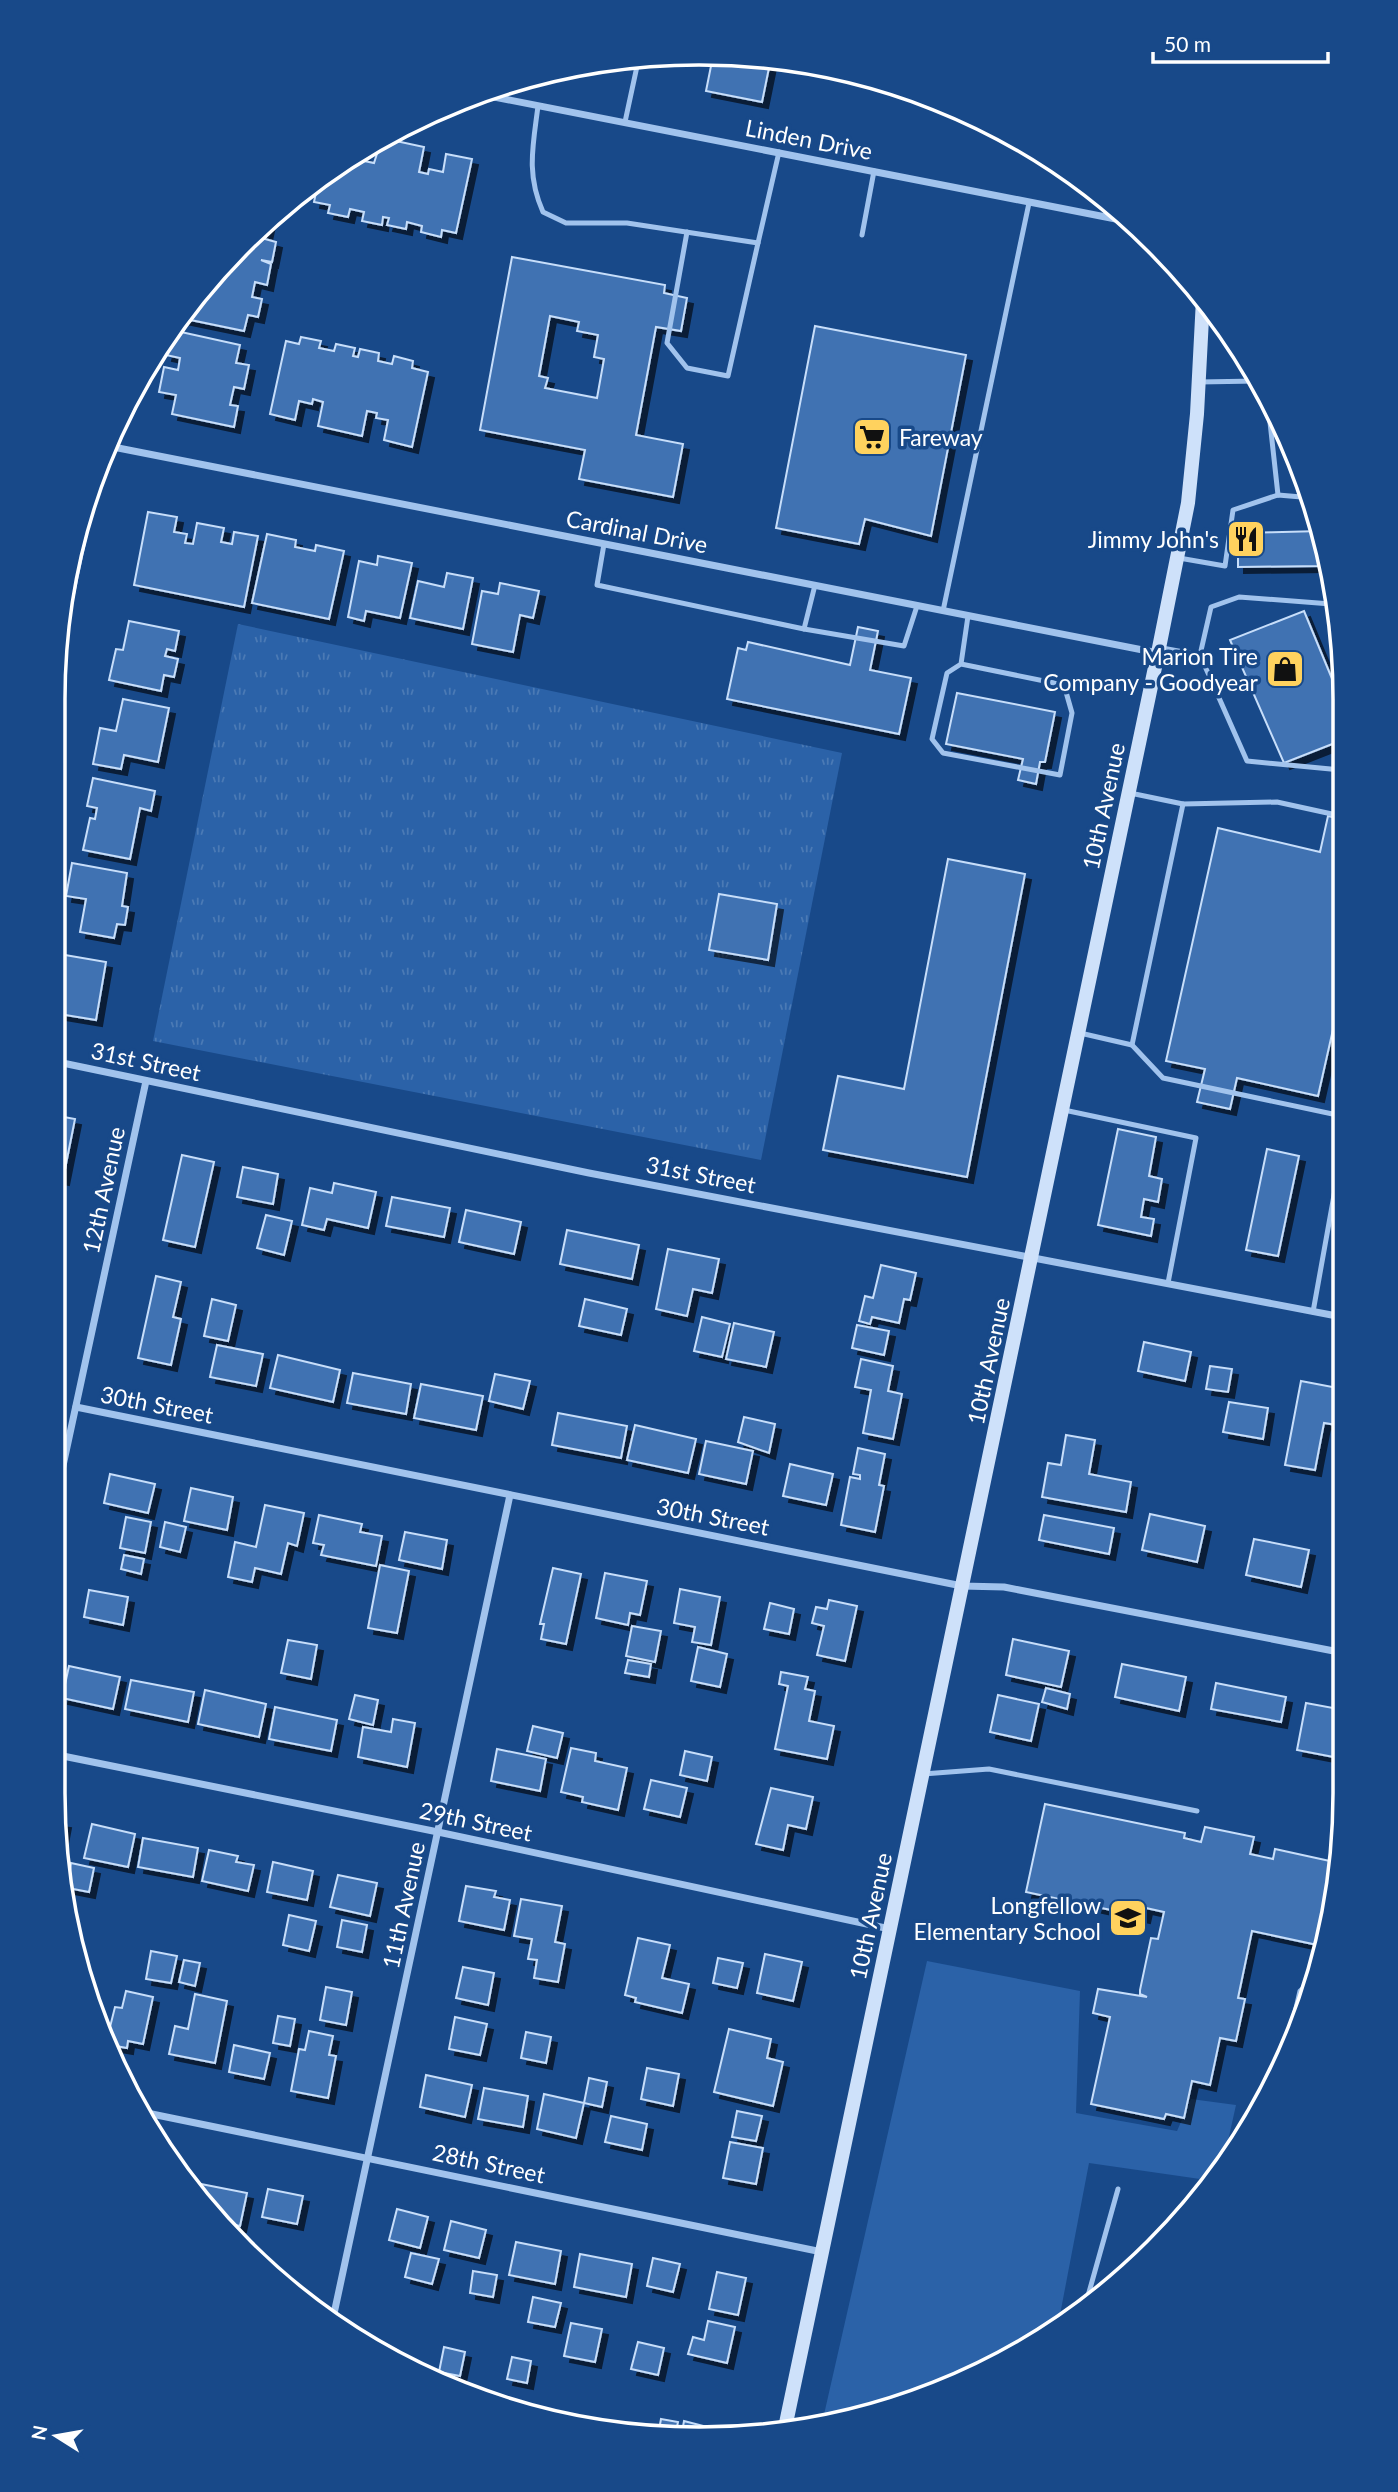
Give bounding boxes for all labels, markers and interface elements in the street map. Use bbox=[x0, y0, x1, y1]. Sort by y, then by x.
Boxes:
scale bar bbox=[1153, 21, 1328, 65]
text: 50 m bbox=[1164, 31, 1211, 56]
street label: Linden Drive bbox=[743, 113, 875, 165]
supermarket icon: Fareway bbox=[851, 416, 893, 458]
place label: Fareway bbox=[899, 423, 983, 451]
street label: Cardinal Drive bbox=[564, 504, 710, 558]
restaurant icon: Jimmy John's bbox=[1225, 518, 1267, 560]
place label: Jimmy John's bbox=[1088, 525, 1219, 553]
place label: Marion Tire Company - Goodyear bbox=[1043, 642, 1259, 696]
shop icon: Marion Tire Company - Goodyear bbox=[1264, 648, 1306, 690]
street label: 10th Avenue bbox=[1076, 740, 1130, 872]
street label: 31st Street bbox=[89, 1036, 204, 1086]
street label: 12th Avenue bbox=[76, 1124, 130, 1256]
street label: 31st Street bbox=[644, 1150, 759, 1199]
street label: 10th Avenue bbox=[961, 1295, 1015, 1427]
street label: 30th Street bbox=[98, 1379, 216, 1429]
street label: 30th Street bbox=[654, 1491, 772, 1541]
street label: 29th Street bbox=[417, 1795, 535, 1847]
street label: 11th Avenue bbox=[376, 1839, 430, 1971]
street label: 10th Avenue bbox=[843, 1850, 897, 1982]
place label: Longfellow Elementary School bbox=[914, 1891, 1101, 1945]
school or university icon: Longfellow Elementary School bbox=[1107, 1897, 1149, 1939]
street label: 28th Street bbox=[430, 2137, 548, 2189]
north arrow bbox=[21, 2401, 91, 2471]
text: N bbox=[26, 2423, 52, 2442]

